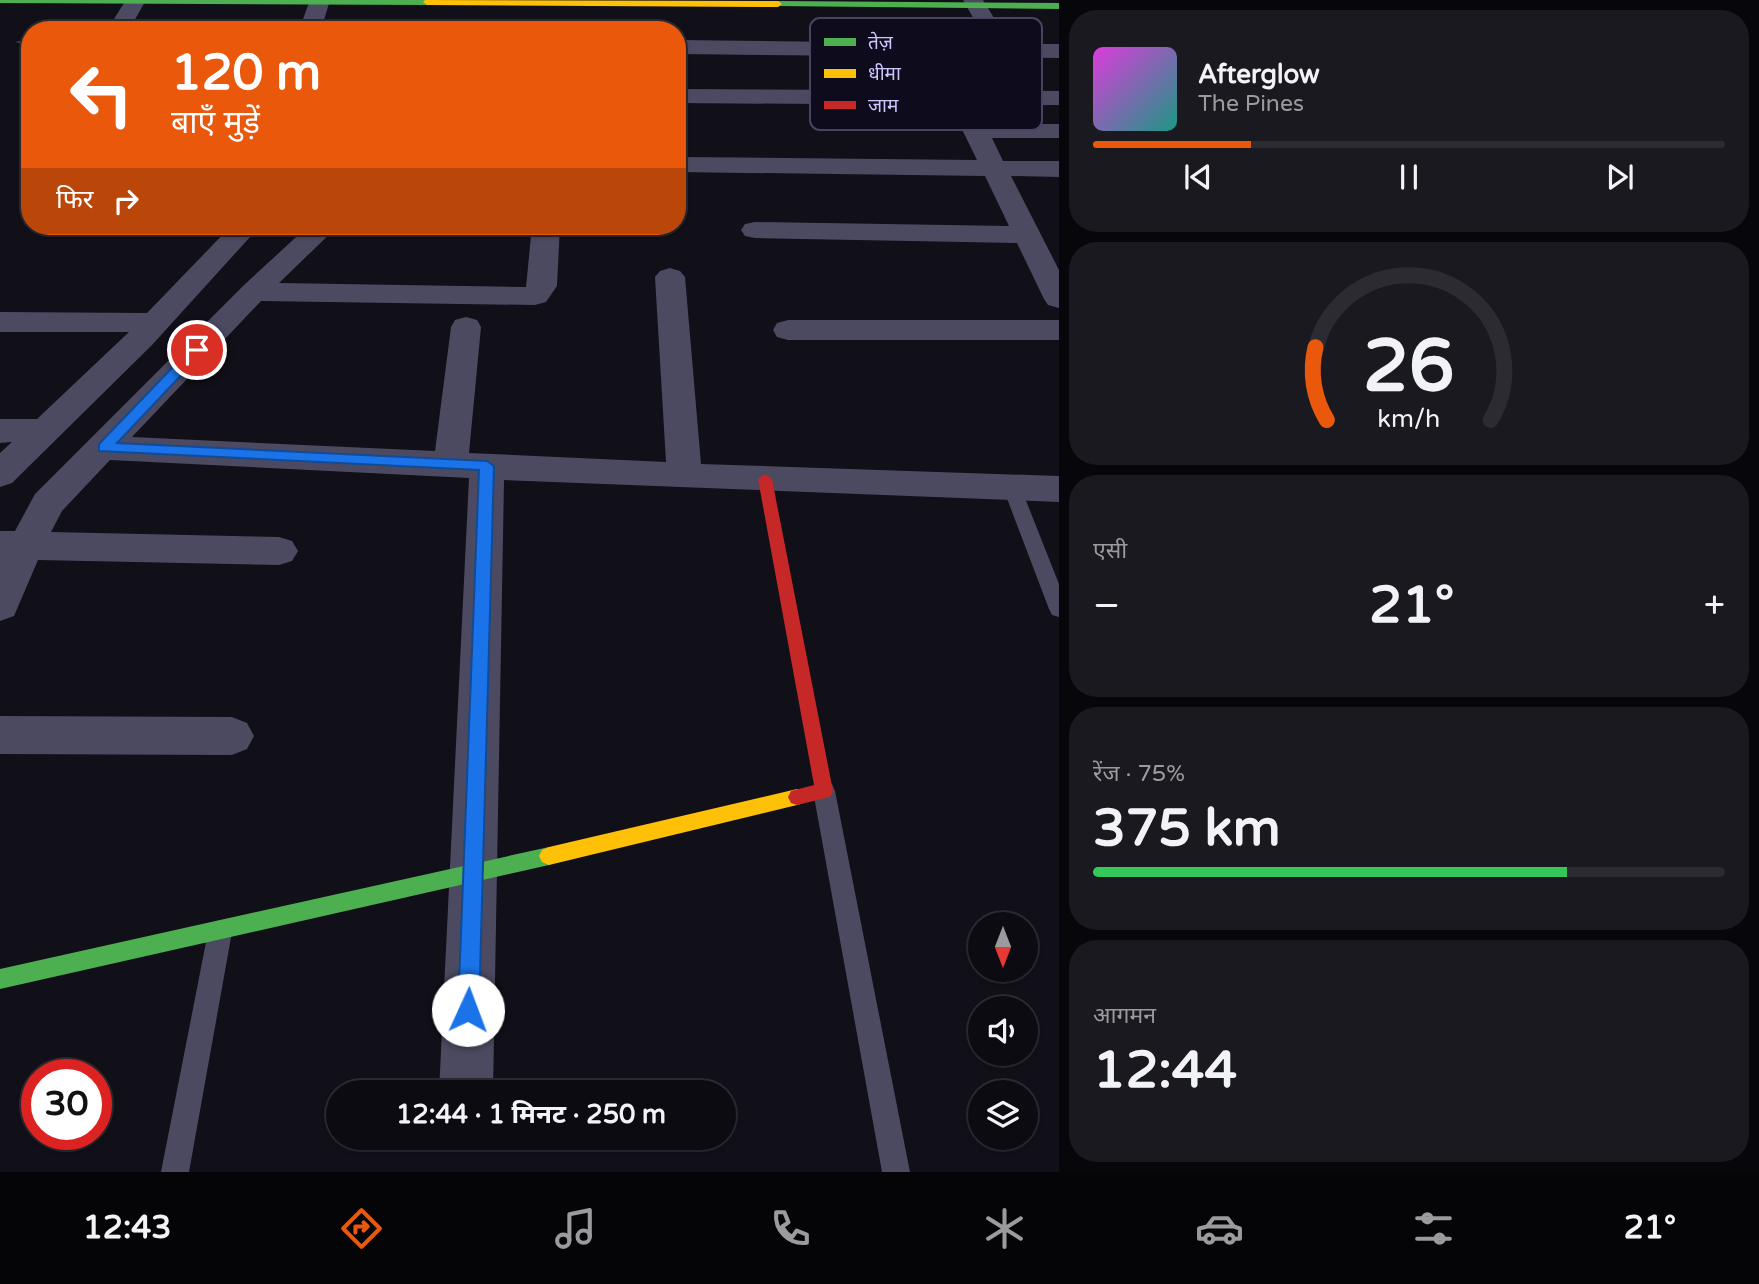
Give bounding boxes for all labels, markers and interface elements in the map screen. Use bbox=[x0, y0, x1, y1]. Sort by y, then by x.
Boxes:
legend bbox=[810, 18, 1042, 130]
text: तेज़ bbox=[868, 31, 894, 54]
text: 120 m bbox=[171, 44, 321, 103]
icon: left bbox=[56, 49, 147, 140]
text: Afterglow bbox=[1198, 59, 1320, 90]
text: धीमा bbox=[868, 63, 902, 85]
text: The Pines bbox=[1198, 90, 1304, 118]
text: जाम bbox=[868, 95, 899, 117]
text: बाएँ मुड़ें bbox=[171, 104, 260, 142]
icon: previous bbox=[1179, 158, 1217, 196]
icon: pause bbox=[1390, 158, 1428, 196]
icon: next bbox=[1601, 158, 1639, 196]
icon: right bbox=[107, 182, 145, 220]
text: फिर bbox=[56, 184, 93, 215]
pin bbox=[167, 320, 227, 380]
text: 26 bbox=[1363, 323, 1455, 411]
icon: arrive bbox=[178, 331, 216, 369]
text: km/h bbox=[1378, 403, 1440, 433]
text: एसी bbox=[1093, 537, 1127, 565]
text: 21° bbox=[1369, 574, 1454, 637]
text: − bbox=[1093, 583, 1120, 629]
text: + bbox=[1704, 583, 1725, 629]
text: रेंज · 75% bbox=[1093, 760, 1185, 788]
text: 375 km bbox=[1093, 797, 1281, 860]
north arrow bbox=[968, 912, 1038, 982]
map controls bbox=[968, 912, 1038, 1150]
position arrow bbox=[431, 973, 505, 1047]
button: sound bbox=[968, 996, 1038, 1066]
text: आगमन bbox=[1093, 1002, 1156, 1030]
text: 12:44 bbox=[1093, 1039, 1237, 1102]
speed limit sign: 30 bbox=[21, 1059, 112, 1150]
button: layers bbox=[968, 1080, 1038, 1150]
text: 12:44 · 1 मिनट · 250 m bbox=[396, 1099, 666, 1130]
icon: directions bbox=[337, 1204, 386, 1253]
icon: music bbox=[551, 1204, 600, 1253]
icon: phone bbox=[766, 1204, 815, 1253]
icon: climate bbox=[980, 1204, 1029, 1253]
icon: car bbox=[1195, 1204, 1244, 1253]
icon: filters bbox=[1409, 1204, 1458, 1253]
text: 12:43 bbox=[83, 1209, 171, 1247]
text: 21° bbox=[1624, 1209, 1676, 1247]

